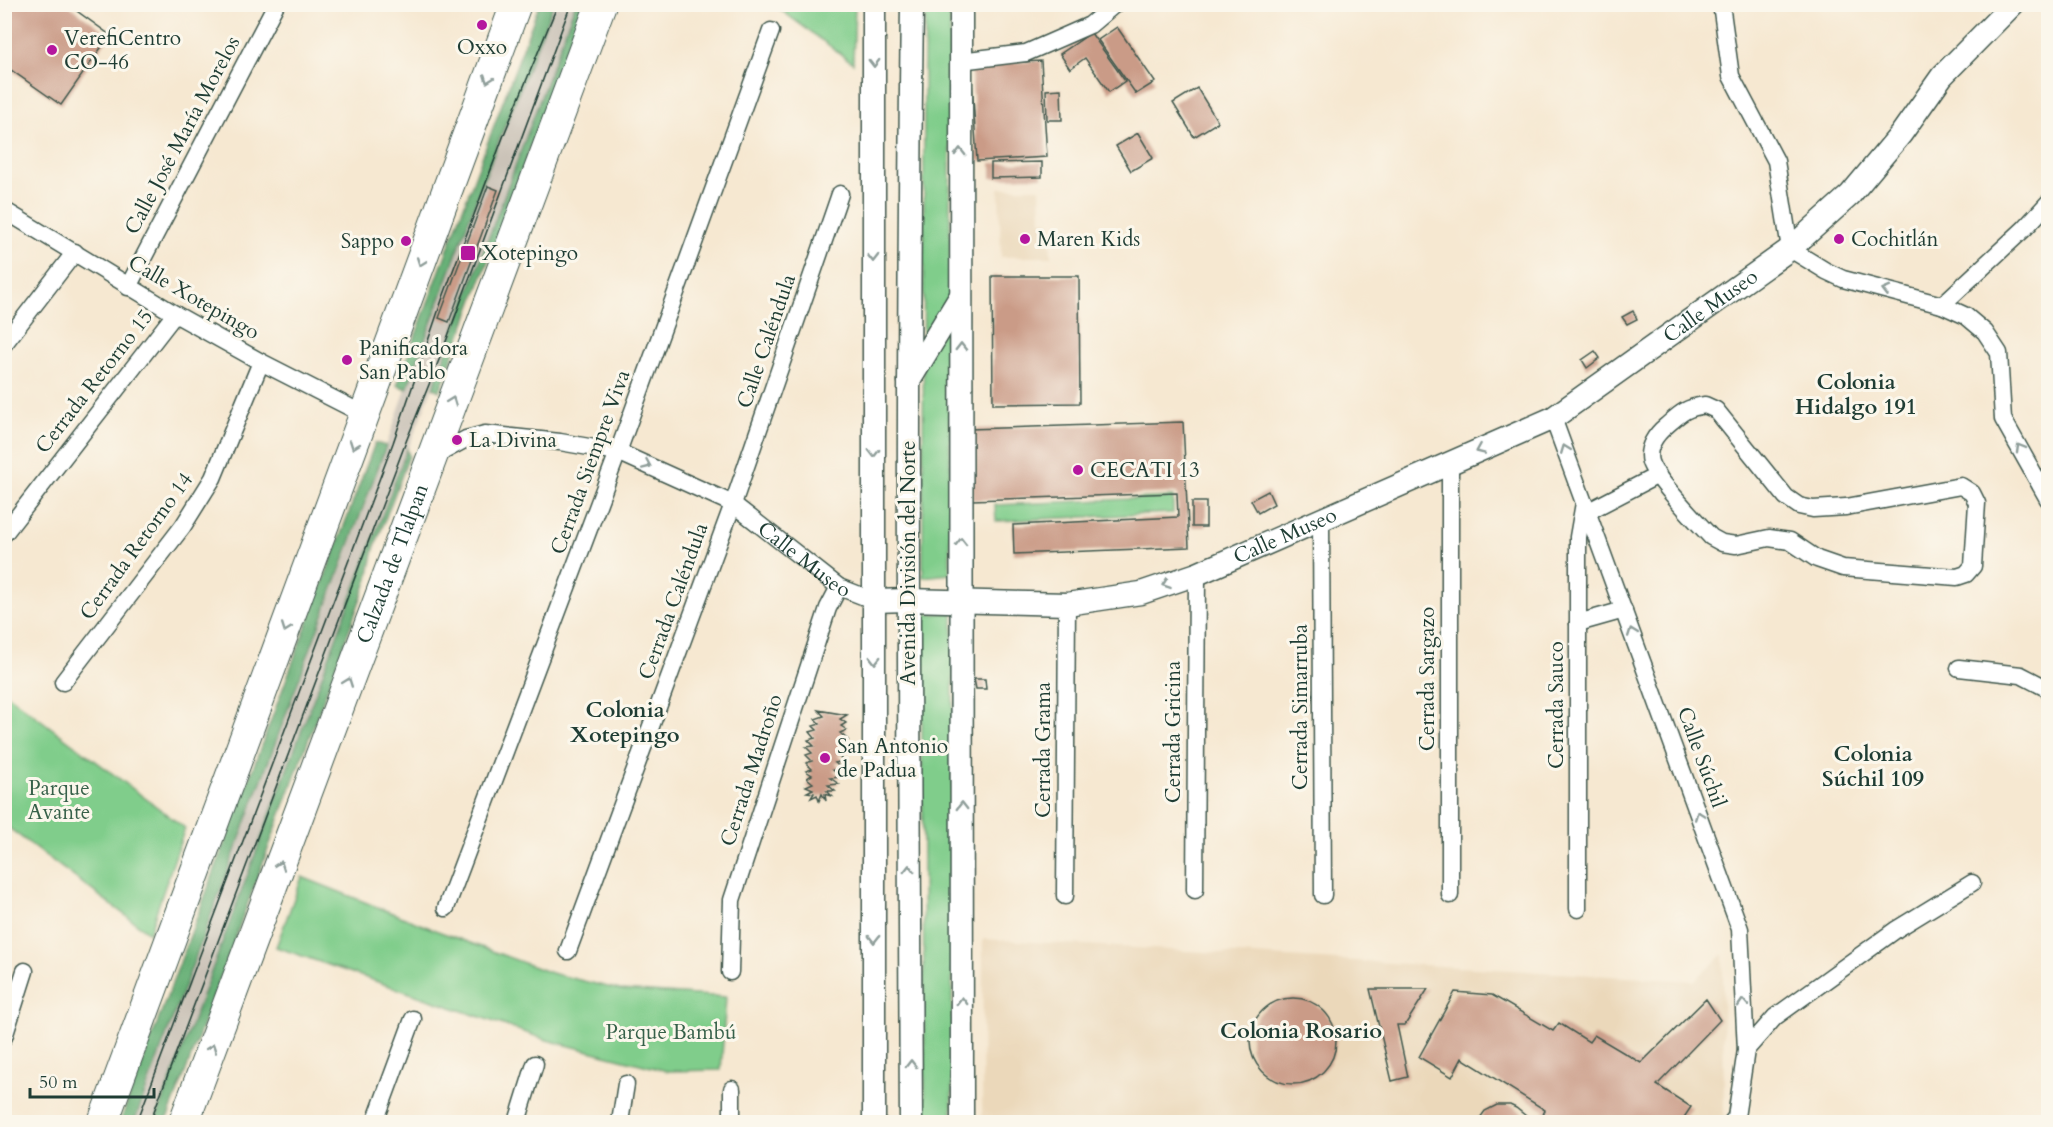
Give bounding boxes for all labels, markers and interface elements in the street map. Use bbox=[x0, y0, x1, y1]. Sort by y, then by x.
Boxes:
marker: Oxxo bbox=[475, 18, 489, 32]
place label: VerefiCentro CO-46 bbox=[64, 24, 181, 77]
street label: Calle José María Morelos bbox=[118, 31, 247, 240]
place label: Oxxo bbox=[457, 33, 507, 62]
marker: VerefiCentro CO-46 bbox=[45, 43, 59, 57]
one-way arrow bbox=[868, 58, 880, 67]
one-way arrow bbox=[483, 73, 495, 84]
one-way arrow bbox=[954, 148, 966, 157]
place label: Maren Kids bbox=[1037, 225, 1140, 254]
place label: Cochitlán bbox=[1851, 225, 1938, 254]
place label: Sappo bbox=[341, 227, 394, 256]
marker: Maren Kids bbox=[1018, 232, 1032, 246]
marker: Cochitlán bbox=[1832, 232, 1846, 246]
marker: Sappo bbox=[399, 234, 413, 248]
place label: Xotepingo bbox=[482, 239, 578, 268]
marker: Xotepingo bbox=[459, 244, 477, 262]
street label: Calle Xotepingo bbox=[123, 248, 265, 347]
one-way arrow bbox=[867, 253, 880, 262]
one-way arrow bbox=[415, 256, 428, 267]
street label: Calle Museo bbox=[1657, 262, 1764, 350]
street label: Calle Caléndula bbox=[730, 270, 803, 412]
one-way arrow bbox=[1881, 285, 1891, 297]
street label: Cerrada Retorno 15 bbox=[29, 303, 160, 460]
place label: Panificadora San Pablo bbox=[359, 334, 468, 387]
one-way arrow bbox=[954, 343, 967, 352]
marker: Panificadora San Pablo bbox=[340, 353, 354, 367]
street label: Cerrada Siempre Viva bbox=[544, 366, 637, 559]
district label: Colonia Hidalgo 191 bbox=[1795, 367, 1917, 422]
one-way arrow bbox=[444, 396, 457, 407]
place label: La Divina bbox=[469, 426, 557, 455]
marker: La Divina bbox=[450, 433, 464, 447]
one-way arrow bbox=[349, 439, 361, 450]
street label: Avenida División del Norte bbox=[894, 441, 923, 685]
one-way arrow bbox=[1476, 442, 1487, 454]
one-way arrow bbox=[1560, 444, 1572, 455]
one-way arrow bbox=[2015, 444, 2027, 454]
one-way arrow bbox=[868, 448, 880, 457]
place label: CECATI 13 bbox=[1090, 456, 1200, 485]
one-way arrow bbox=[640, 458, 651, 470]
marker: CECATI 13 bbox=[1071, 463, 1085, 477]
street label: Cerrada Retorno 14 bbox=[73, 466, 200, 626]
street label: Calzada de Tlalpan bbox=[350, 480, 436, 648]
street label: Calle Museo bbox=[1229, 501, 1341, 571]
street label: Calle Museo bbox=[751, 515, 854, 605]
street label: Cerrada Caléndula bbox=[632, 519, 715, 684]
one-way arrow bbox=[955, 538, 967, 547]
one-way arrow bbox=[1161, 577, 1172, 590]
street label: Cerrada Sargazo bbox=[1413, 607, 1442, 751]
one-way arrow bbox=[281, 622, 294, 633]
street label: Cerrada Simarruba bbox=[1286, 624, 1315, 790]
one-way arrow bbox=[1627, 627, 1640, 638]
street label: Cerrada Sauco bbox=[1542, 641, 1571, 769]
one-way arrow bbox=[869, 655, 881, 664]
street label: Cerrada Gricina bbox=[1159, 661, 1188, 803]
one-way arrow bbox=[340, 677, 353, 688]
street label: Cerrada Grama bbox=[1029, 682, 1058, 818]
street label: Cerrada Madroño bbox=[713, 690, 790, 850]
district label: Colonia Xotepingo bbox=[570, 695, 680, 750]
street label: Calle Súchil bbox=[1670, 703, 1733, 812]
place label: San Antonio de Padua bbox=[837, 732, 948, 785]
district label: Colonia Súchil 109 bbox=[1822, 739, 1924, 794]
marker: San Antonio de Padua bbox=[818, 751, 832, 765]
park label: Parque Avante bbox=[28, 774, 90, 827]
one-way arrow bbox=[956, 802, 968, 811]
one-way arrow bbox=[1693, 810, 1706, 821]
one-way arrow bbox=[273, 860, 286, 871]
one-way arrow bbox=[903, 865, 916, 874]
one-way arrow bbox=[868, 934, 880, 943]
one-way arrow bbox=[956, 997, 968, 1006]
one-way arrow bbox=[1737, 998, 1750, 1007]
district label: Colonia Rosario bbox=[1220, 1016, 1382, 1046]
park label: Parque Bambú bbox=[606, 1018, 736, 1047]
one-way arrow bbox=[205, 1043, 217, 1054]
one-way arrow bbox=[905, 1060, 917, 1069]
scale bar bbox=[30, 1061, 154, 1099]
text: 50 m bbox=[39, 1070, 78, 1095]

